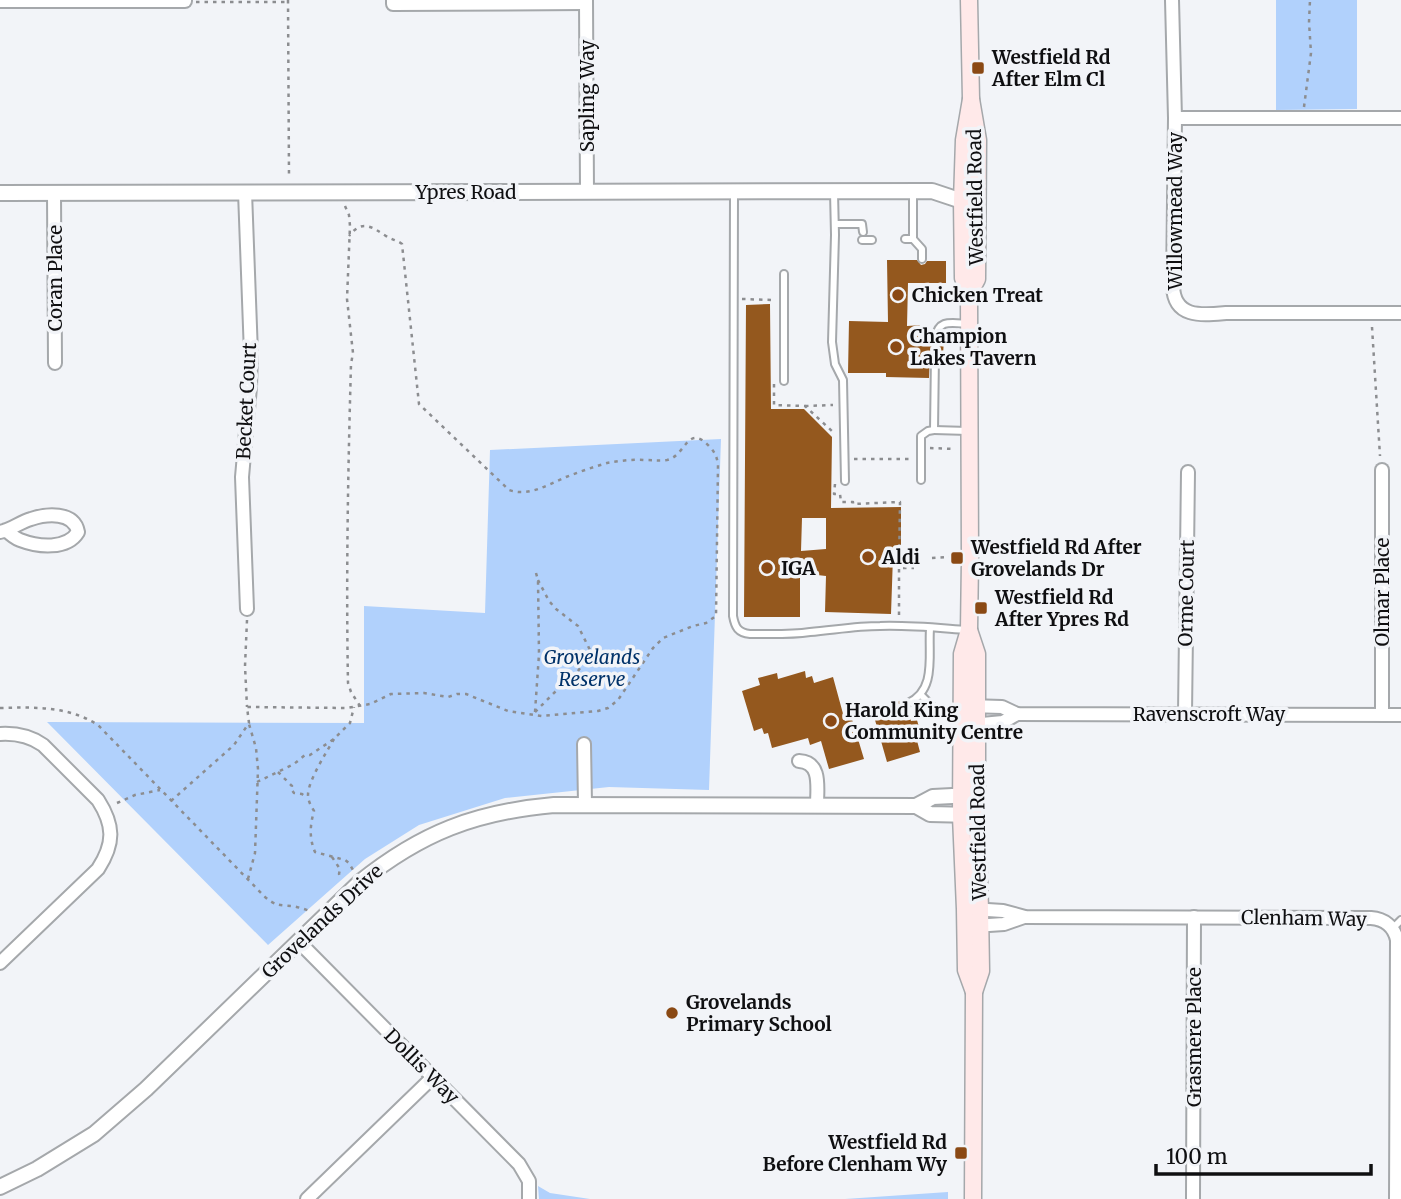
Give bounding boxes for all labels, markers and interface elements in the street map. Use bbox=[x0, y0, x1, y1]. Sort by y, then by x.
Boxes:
street label: Sapling Way bbox=[575, 40, 599, 152]
place label: Westfield Rd After Elm Cl bbox=[991, 45, 1111, 91]
marker: Westfield Rd After Elm Cl bbox=[970, 60, 986, 76]
street label: Westfield Road bbox=[962, 129, 988, 266]
street label: Willowmead Way bbox=[1163, 132, 1187, 291]
street label: Ypres Road bbox=[414, 180, 517, 204]
street label: Coran Place bbox=[43, 225, 67, 331]
place label: Chicken Treat bbox=[912, 283, 1043, 307]
marker: Chicken Treat bbox=[890, 287, 906, 303]
place label: Champion Lakes Tavern bbox=[910, 324, 1036, 370]
marker: Champion Lakes Tavern bbox=[888, 339, 904, 355]
street label: Becket Court bbox=[231, 341, 261, 460]
place label: Westfield Rd After Grovelands Dr bbox=[970, 535, 1142, 581]
street label: Olmar Place bbox=[1370, 537, 1394, 647]
street label: Orme Court bbox=[1173, 539, 1199, 647]
place label: Aldi bbox=[881, 545, 921, 569]
marker: Aldi bbox=[860, 549, 876, 565]
marker: Westfield Rd After Grovelands Dr bbox=[949, 550, 965, 566]
place label: IGA bbox=[781, 556, 816, 580]
marker: IGA bbox=[759, 560, 775, 576]
place label: Westfield Rd After Ypres Rd bbox=[994, 585, 1129, 631]
marker: Westfield Rd After Ypres Rd bbox=[973, 600, 989, 616]
park label: Grovelands Reserve bbox=[544, 645, 640, 691]
place label: Harold King Community Centre bbox=[845, 698, 1023, 744]
street label: Ravenscroft Way bbox=[1133, 702, 1285, 726]
marker: Harold King Community Centre bbox=[823, 713, 839, 729]
street label: Westfield Road bbox=[965, 764, 991, 901]
street label: Grovelands Drive bbox=[257, 859, 387, 983]
street label: Clenham Way bbox=[1241, 905, 1367, 931]
street label: Grasmere Place bbox=[1182, 967, 1206, 1107]
place label: Grovelands Primary School bbox=[686, 990, 832, 1036]
marker: Grovelands Primary School bbox=[664, 1005, 680, 1021]
street label: Dollis Way bbox=[379, 1023, 465, 1109]
place label: Westfield Rd Before Clenham Wy bbox=[762, 1130, 948, 1176]
scale bar bbox=[1156, 1132, 1371, 1176]
text: 100 m bbox=[1166, 1143, 1228, 1170]
marker: Westfield Rd Before Clenham Wy bbox=[953, 1145, 969, 1161]

